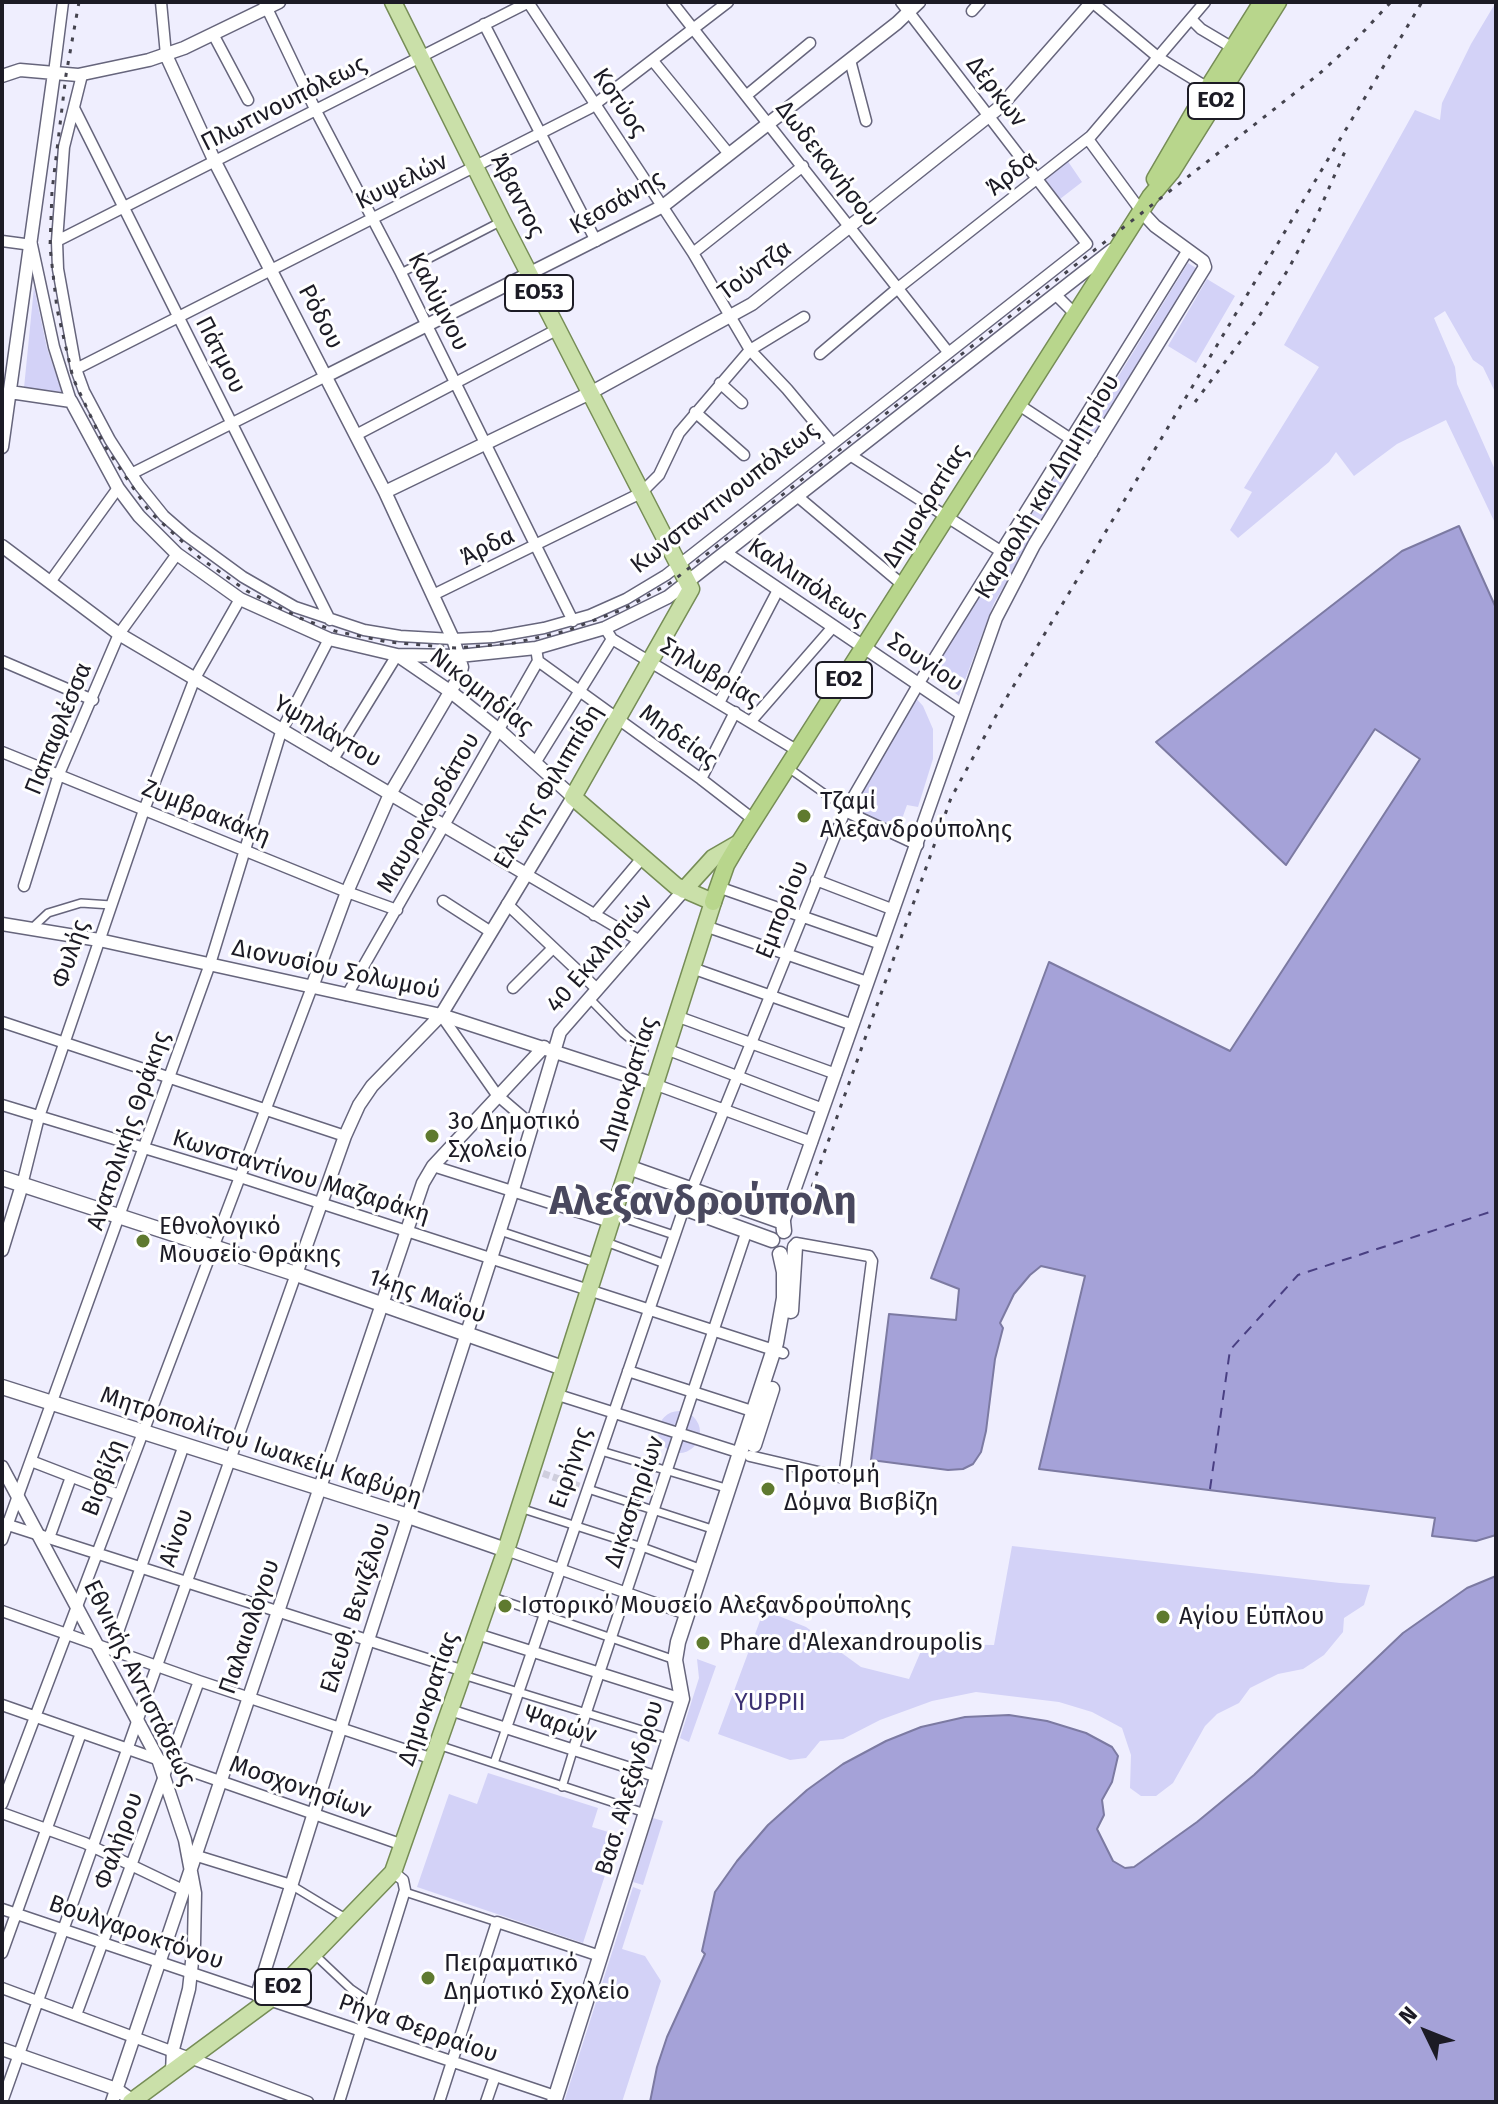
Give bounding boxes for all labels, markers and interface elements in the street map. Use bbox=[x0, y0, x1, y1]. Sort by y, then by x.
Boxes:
street label: Πλωτινουπόλεως bbox=[196, 50, 372, 158]
street label: Δέρκων bbox=[959, 51, 1033, 133]
street label: Κοτύος bbox=[586, 63, 652, 143]
road number: ΕΟ2 bbox=[1188, 83, 1244, 119]
street label: Δωδεκανήσου bbox=[769, 95, 885, 233]
street label: Άρδα bbox=[981, 145, 1043, 203]
street label: Κυψελών bbox=[351, 147, 453, 217]
street label: Άβαντος bbox=[484, 149, 550, 243]
street label: Κεσσάνης bbox=[565, 165, 669, 241]
street label: Τούντζα bbox=[713, 235, 797, 307]
street label: Καλύμνου bbox=[401, 248, 475, 356]
road number: ΕΟ53 bbox=[505, 275, 573, 311]
street label: Ρόδου bbox=[291, 280, 349, 354]
street label: Πάτμου bbox=[188, 312, 252, 398]
street label: Καραολή και Δημητρίου bbox=[970, 370, 1126, 604]
street label: Κωνσταντινουπόλεως bbox=[625, 416, 825, 580]
street label: Δημοκρατίας bbox=[877, 439, 975, 573]
street label: Άρδα bbox=[456, 522, 520, 572]
street label: Καλλιπόλεως bbox=[742, 533, 872, 633]
street label: Σουνίου bbox=[882, 627, 968, 699]
street label: Σηλυβρίας bbox=[655, 632, 765, 714]
street label: Νικομηδίας bbox=[423, 643, 539, 741]
street label: Παπαφλέσσα bbox=[19, 659, 99, 799]
road number: ΕΟ2 bbox=[816, 662, 872, 698]
street label: Υψηλάντου bbox=[268, 690, 386, 774]
street label: Ελένης Φιλιππίδη bbox=[489, 699, 609, 875]
street label: Μηδείας bbox=[633, 699, 723, 775]
street label: Μαυροκορδάτου bbox=[371, 728, 487, 898]
street label: Ζυμβρακάκη bbox=[138, 774, 274, 852]
place label: Tζαμί Αλεξανδρούπολης bbox=[820, 788, 1012, 844]
marker: Tζαμί Αλεξανδρούπολης bbox=[795, 807, 813, 825]
street label: Εμπορίου bbox=[750, 857, 816, 963]
street label: 40 Εκκλησιών bbox=[541, 889, 659, 1019]
street label: Φυλής bbox=[46, 916, 96, 992]
street label: Διονυσίου Σολωμού bbox=[229, 934, 443, 1006]
street label: Δημοκρατίας bbox=[594, 1013, 664, 1155]
street label: Ανατολικής Θράκης bbox=[81, 1028, 177, 1234]
place label: 3ο Δημοτικό Σχολείο bbox=[448, 1108, 580, 1164]
street label: Κωνσταντίνου Μαζαράκη bbox=[169, 1124, 433, 1230]
marker: 3ο Δημοτικό Σχολείο bbox=[423, 1127, 441, 1145]
district label: Αλεξανδρούπολη bbox=[549, 1179, 857, 1227]
place label: Εθνολογικό Μουσείο Θράκης bbox=[159, 1213, 341, 1269]
marker: Εθνολογικό Μουσείο Θράκης bbox=[134, 1232, 152, 1250]
street label: 14ης Μαΐου bbox=[364, 1263, 490, 1331]
street label: Μητροπολίτου Ιωακείμ Καβύρη bbox=[96, 1381, 426, 1513]
street label: Ειρήνης bbox=[544, 1423, 598, 1513]
street label: Δικαστηρίων bbox=[599, 1432, 671, 1572]
street label: Βισβίζη bbox=[76, 1435, 132, 1521]
place label: Προτομή Δόμνα Βισβίζη bbox=[784, 1461, 938, 1517]
marker: Προτομή Δόμνα Βισβίζη bbox=[759, 1480, 777, 1498]
street label: Αίνου bbox=[154, 1505, 200, 1571]
street label: Ελευθ. Βενιζέλου bbox=[315, 1519, 397, 1697]
street label: Παλαιολόγου bbox=[213, 1556, 287, 1698]
street label: Εθνικής Αντιστάσεως bbox=[77, 1575, 201, 1791]
place label: Ιστορικό Μουσείο Αλεξανδρούπολης bbox=[521, 1592, 911, 1620]
marker: Ιστορικό Μουσείο Αλεξανδρούπολης bbox=[496, 1597, 514, 1615]
place label: Αγίου Εύπλου bbox=[1179, 1603, 1324, 1631]
marker: Αγίου Εύπλου bbox=[1154, 1608, 1172, 1626]
street label: Δημοκρατίας bbox=[393, 1628, 465, 1770]
place label: Phare d'Alexandroupolis bbox=[719, 1629, 983, 1657]
marker: Phare d'Alexandroupolis bbox=[694, 1634, 712, 1652]
park label: YUPPII bbox=[734, 1689, 806, 1717]
street label: Βασ. Αλεξάνδρου bbox=[590, 1697, 670, 1879]
street label: Ψαρών bbox=[520, 1700, 600, 1750]
street label: Μοσχονησίων bbox=[225, 1750, 375, 1826]
street label: Φαλήρου bbox=[88, 1789, 150, 1893]
street label: Βουλγαροκτόνου bbox=[45, 1890, 227, 1976]
place label: Πειραματικό Δημοτικό Σχολείο bbox=[444, 1950, 630, 2006]
road number: ΕΟ2 bbox=[255, 1969, 311, 2005]
marker: Πειραματικό Δημοτικό Σχολείο bbox=[419, 1969, 437, 1987]
street label: Ρήγα Φερραίου bbox=[335, 1988, 501, 2070]
north arrow bbox=[1386, 1992, 1466, 2072]
text: N bbox=[1393, 2001, 1423, 2030]

